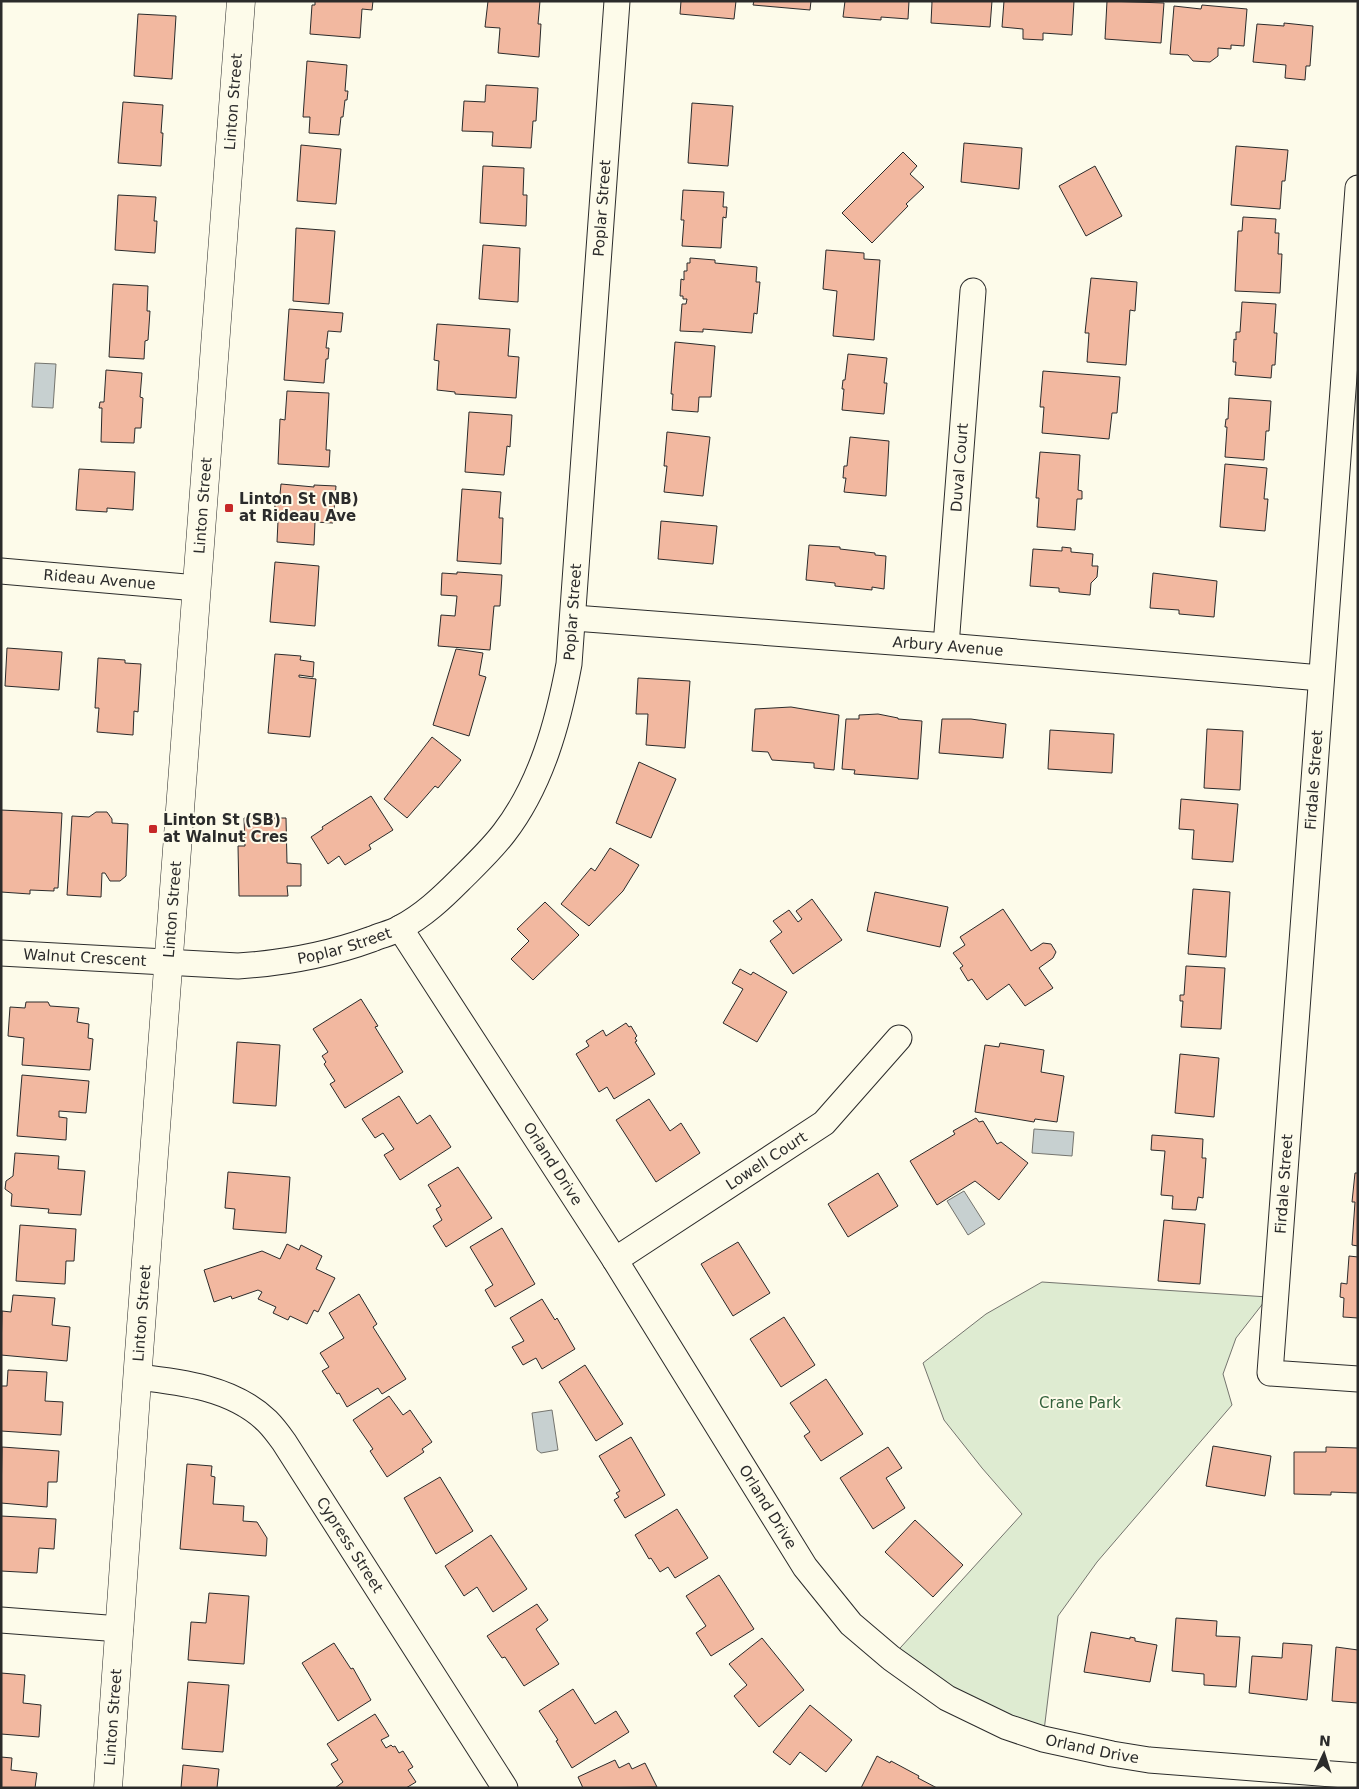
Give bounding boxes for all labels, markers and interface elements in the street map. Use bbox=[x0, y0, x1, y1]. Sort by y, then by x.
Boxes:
street label: Linton Street bbox=[221, 52, 246, 151]
street label: Poplar Street bbox=[590, 159, 614, 257]
street label: Duval Court bbox=[947, 422, 972, 513]
street label: Linton Street bbox=[190, 456, 216, 555]
place label: Linton St (NB) at Rideau Ave bbox=[239, 490, 359, 525]
marker: Linton St (NB) at Rideau Ave bbox=[223, 502, 235, 514]
street label: Poplar Street bbox=[560, 563, 585, 661]
street label: Rideau Avenue bbox=[43, 566, 157, 593]
street label: Arbury Avenue bbox=[892, 633, 1004, 660]
street label: Firdale Street bbox=[1302, 729, 1326, 831]
place label: Linton St (SB) at Walnut Cres bbox=[163, 811, 288, 846]
marker: Linton St (SB) at Walnut Cres bbox=[147, 823, 159, 835]
street label: Linton Street bbox=[160, 860, 185, 958]
street label: Poplar Street bbox=[296, 924, 394, 968]
street label: Walnut Crescent bbox=[23, 945, 147, 970]
street label: Orland Drive bbox=[519, 1119, 586, 1209]
street label: Lowell Court bbox=[722, 1128, 810, 1194]
street label: Firdale Street bbox=[1272, 1133, 1296, 1235]
street label: Linton Street bbox=[129, 1264, 155, 1362]
park label: Crane Park bbox=[1039, 1394, 1121, 1412]
street label: Orland Drive bbox=[735, 1462, 801, 1552]
street label: Cypress Street bbox=[313, 1494, 387, 1596]
street label: Linton Street bbox=[101, 1668, 125, 1766]
north arrow bbox=[1299, 1729, 1349, 1779]
street label: Orland Drive bbox=[1044, 1731, 1140, 1767]
text: N bbox=[1319, 1733, 1331, 1749]

